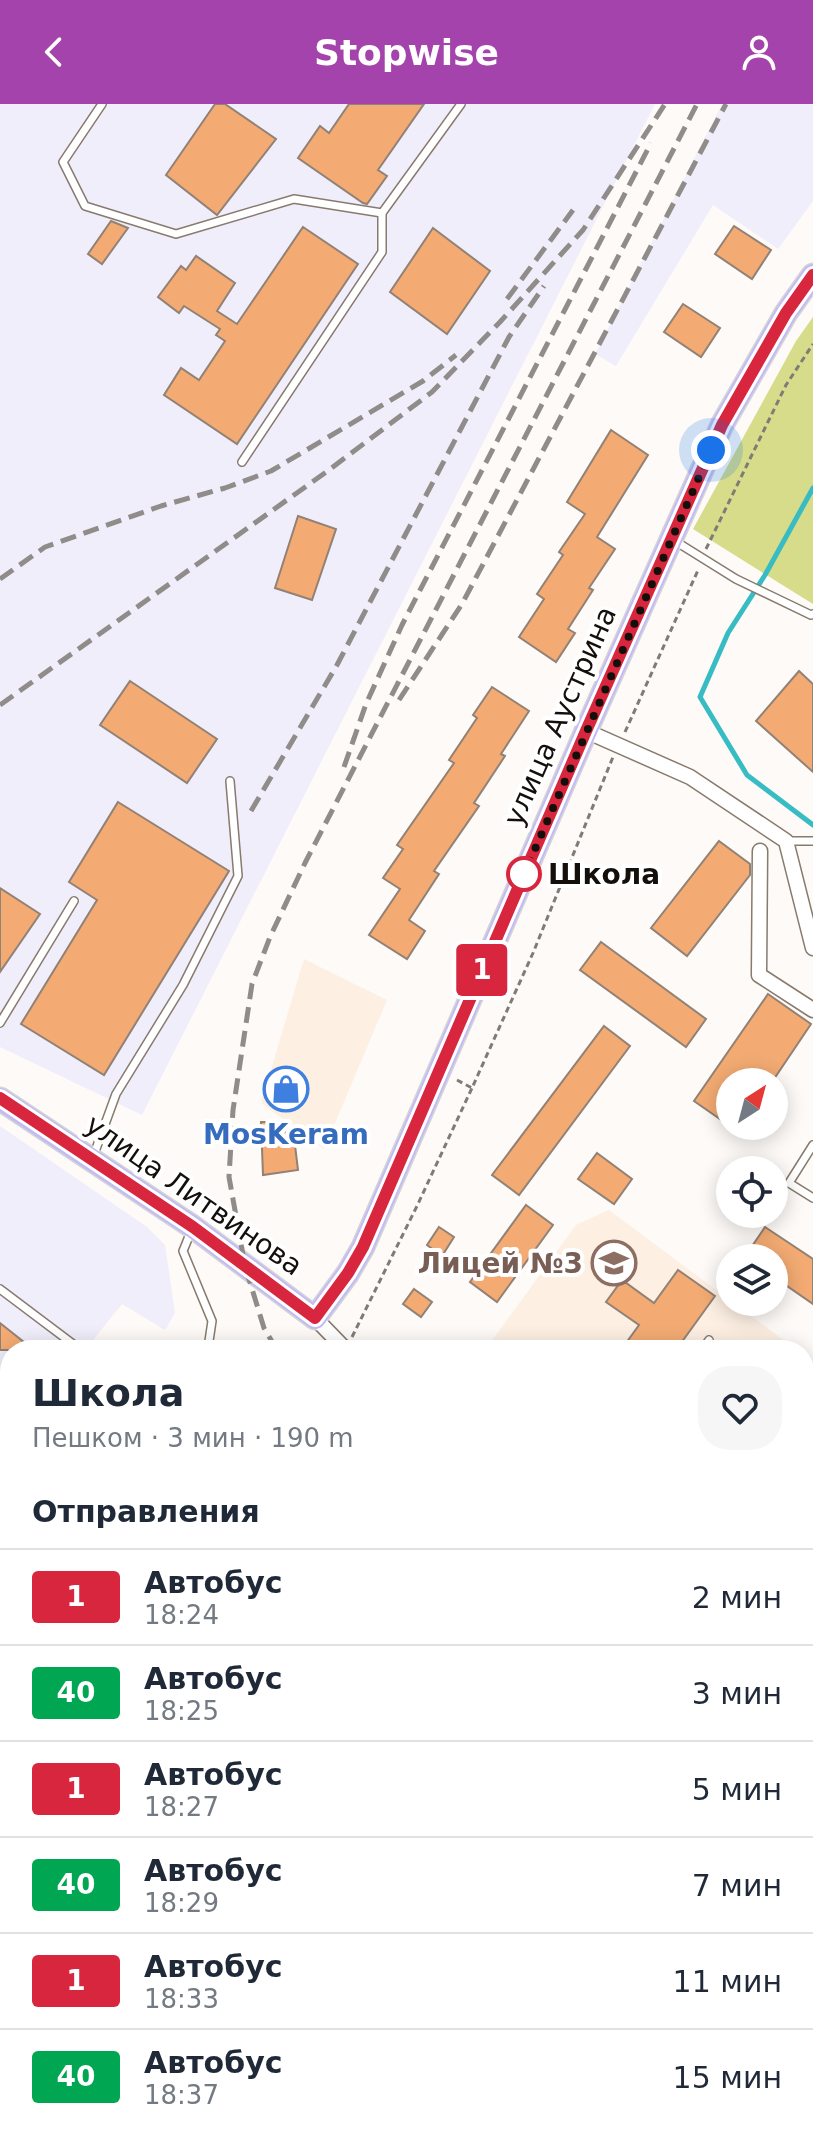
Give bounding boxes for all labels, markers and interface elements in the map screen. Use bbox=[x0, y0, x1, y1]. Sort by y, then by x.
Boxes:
icon: back bbox=[32, 30, 76, 74]
icon: person bbox=[737, 30, 781, 74]
text: Stopwise bbox=[314, 32, 499, 73]
your location bbox=[691, 430, 731, 470]
street label: улица Аустрина bbox=[497, 601, 623, 831]
marker: Школа bbox=[507, 857, 541, 891]
place label: Школа bbox=[548, 858, 660, 891]
line badge: 1 bbox=[456, 944, 508, 996]
text: 1 bbox=[472, 953, 492, 986]
shop icon: MosKeram bbox=[262, 1065, 310, 1113]
north arrow bbox=[716, 1068, 788, 1140]
map controls bbox=[716, 1068, 788, 1316]
street label: улица Литвинова bbox=[79, 1108, 309, 1282]
place label: MosKeram bbox=[203, 1118, 369, 1151]
button: locate bbox=[716, 1156, 788, 1228]
school or university icon: Лицей №3 bbox=[590, 1239, 638, 1287]
button: layers bbox=[716, 1244, 788, 1316]
place label: Лицей №3 bbox=[418, 1247, 583, 1280]
button: heart bbox=[698, 1366, 782, 1450]
text: Школа bbox=[32, 1371, 184, 1415]
text: Пешком · 3 мин · 190 m bbox=[32, 1423, 354, 1453]
text: Отправления bbox=[32, 1494, 260, 1529]
text: Автобус bbox=[144, 1565, 283, 1600]
text: 1 bbox=[66, 1580, 86, 1613]
text: 2 мин bbox=[692, 1580, 782, 1615]
text: 18:24 bbox=[144, 1600, 219, 1630]
text: Автобус bbox=[144, 1661, 283, 1696]
text: 40 bbox=[57, 1676, 95, 1709]
text: 3 мин bbox=[692, 1676, 782, 1711]
text: 18:25 bbox=[144, 1696, 219, 1726]
text: Автобус bbox=[144, 1757, 283, 1792]
text: 1 bbox=[66, 1772, 86, 1805]
text: 5 мин bbox=[692, 1772, 782, 1807]
text: 18:27 bbox=[144, 1792, 219, 1822]
text: Автобус bbox=[144, 1853, 283, 1888]
text: 40 bbox=[57, 1868, 95, 1901]
text: 7 мин bbox=[692, 1868, 782, 1903]
text: 18:29 bbox=[144, 1888, 219, 1918]
text: Автобус bbox=[144, 1949, 283, 1984]
text: 1 bbox=[66, 1964, 86, 1997]
text: 11 мин bbox=[673, 1964, 782, 1999]
text: 18:33 bbox=[144, 1984, 219, 2014]
text: Автобус bbox=[144, 2045, 283, 2080]
text: 40 bbox=[57, 2060, 95, 2093]
text: 15 мин bbox=[673, 2060, 782, 2095]
text: 18:37 bbox=[144, 2080, 219, 2110]

